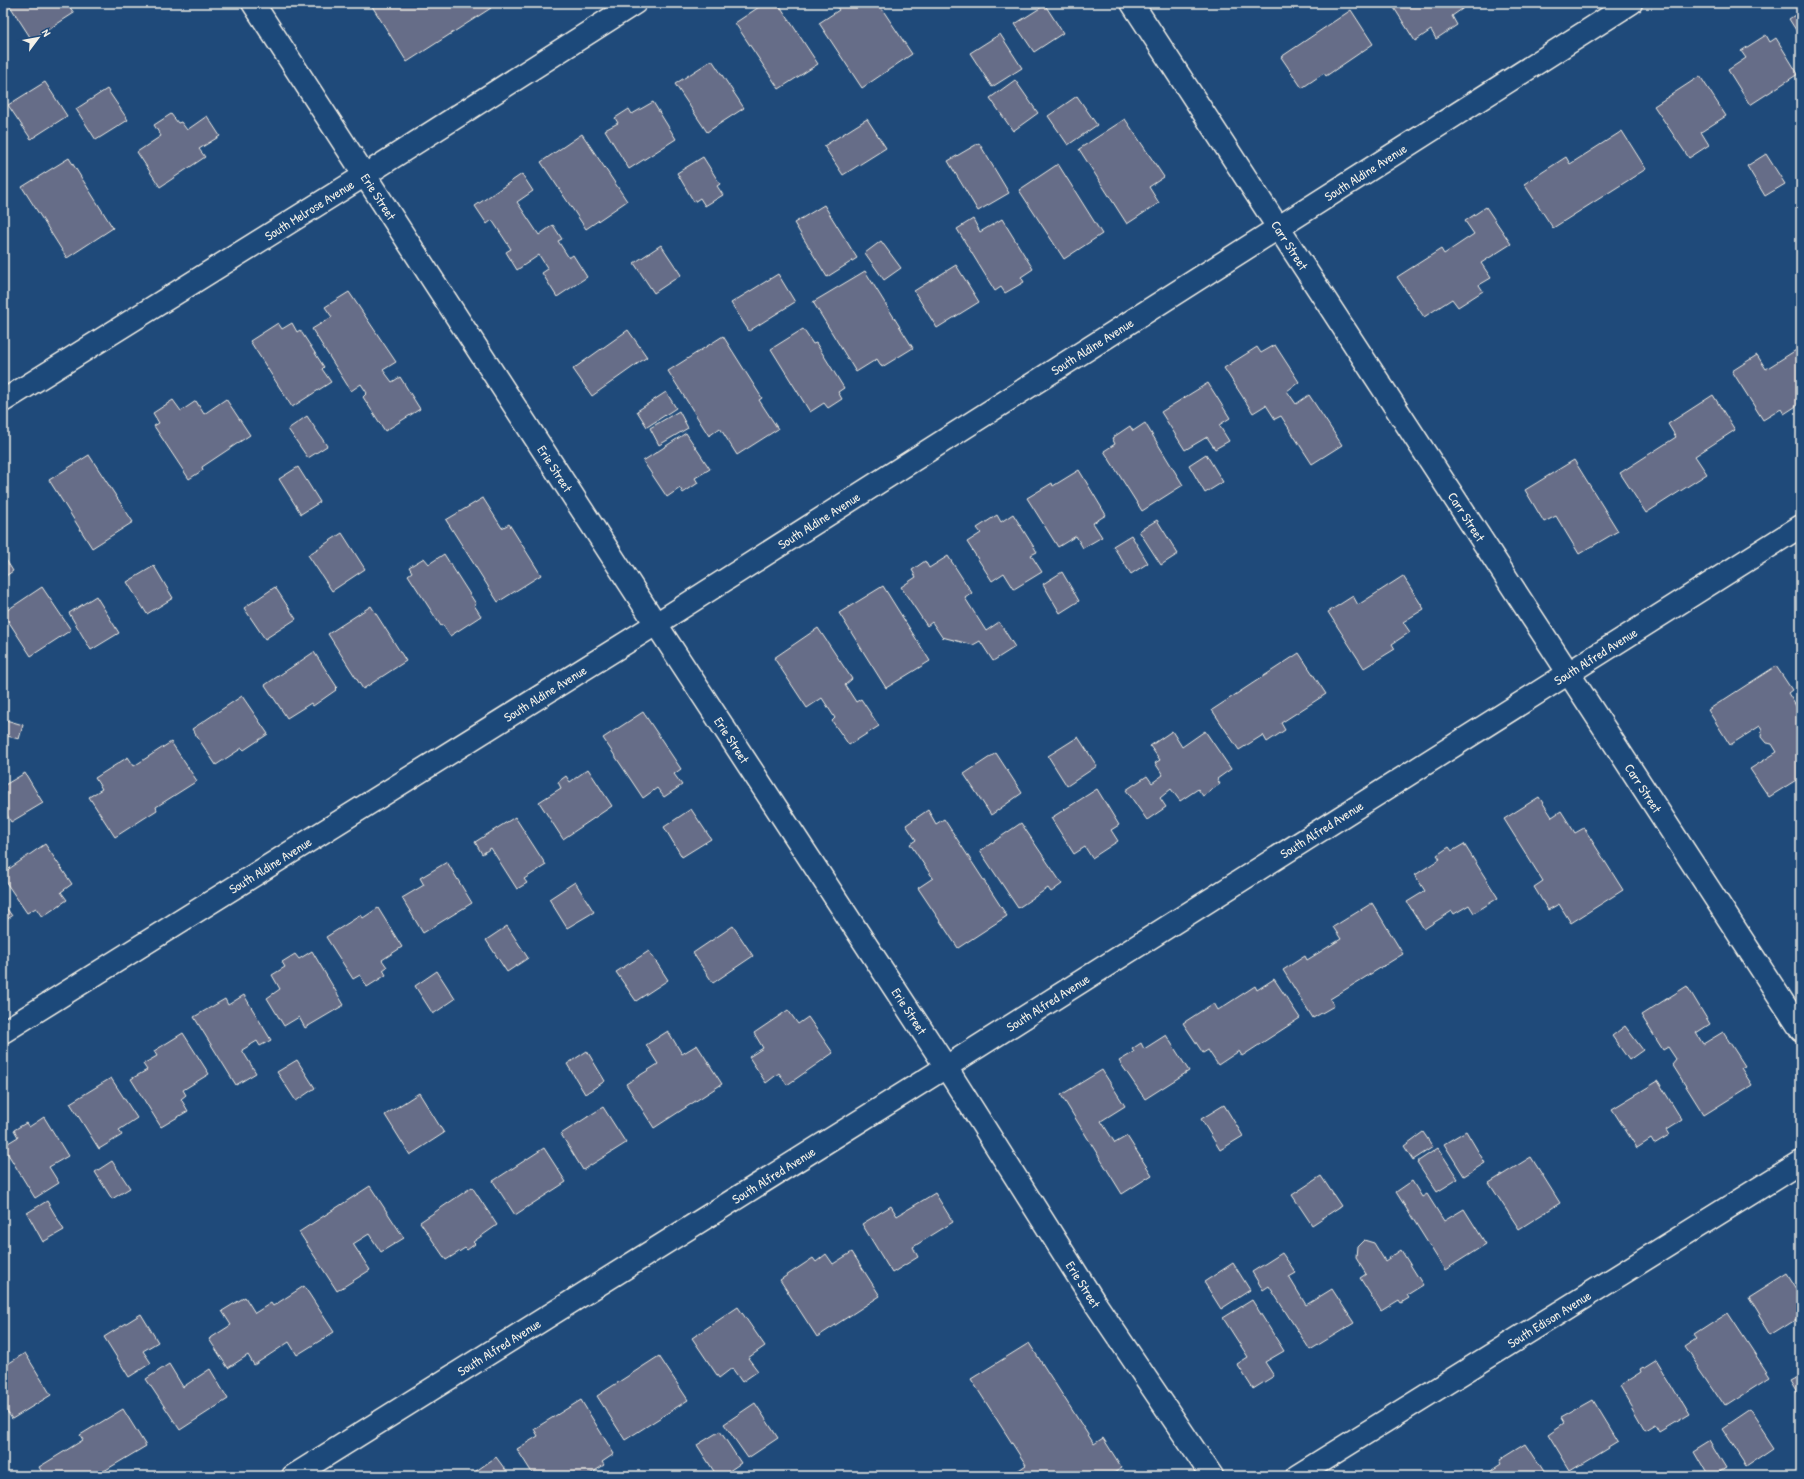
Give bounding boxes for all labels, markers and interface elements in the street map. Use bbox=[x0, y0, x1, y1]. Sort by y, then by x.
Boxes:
north arrow bbox=[18, 18, 58, 58]
text: N bbox=[39, 27, 54, 39]
street label: South Aldine Avenue bbox=[1321, 139, 1410, 205]
street label: Erie Street bbox=[357, 170, 401, 224]
street label: South Melrose Avenue bbox=[261, 175, 357, 245]
street label: Carr Street bbox=[1267, 217, 1313, 274]
street label: South Aldine Avenue bbox=[1047, 313, 1137, 379]
street label: Erie Street bbox=[533, 442, 577, 496]
street label: South Aldine Avenue bbox=[774, 487, 863, 553]
street label: Carr Street bbox=[1444, 488, 1490, 545]
street label: South Alfred Avenue bbox=[1550, 623, 1640, 689]
street label: South Aldine Avenue bbox=[500, 661, 590, 726]
street label: Erie Street bbox=[710, 713, 754, 767]
street label: Carr Street bbox=[1621, 760, 1666, 817]
street label: South Alfred Avenue bbox=[1277, 796, 1367, 862]
street label: South Aldine Avenue bbox=[225, 832, 315, 898]
street label: South Alfred Avenue bbox=[1003, 970, 1093, 1036]
street label: Erie Street bbox=[888, 984, 932, 1038]
street label: South Alfred Avenue bbox=[728, 1142, 819, 1208]
street label: Erie Street bbox=[1062, 1258, 1105, 1312]
street label: South Edison Avenue bbox=[1504, 1286, 1594, 1352]
street label: South Alfred Avenue bbox=[454, 1314, 544, 1380]

